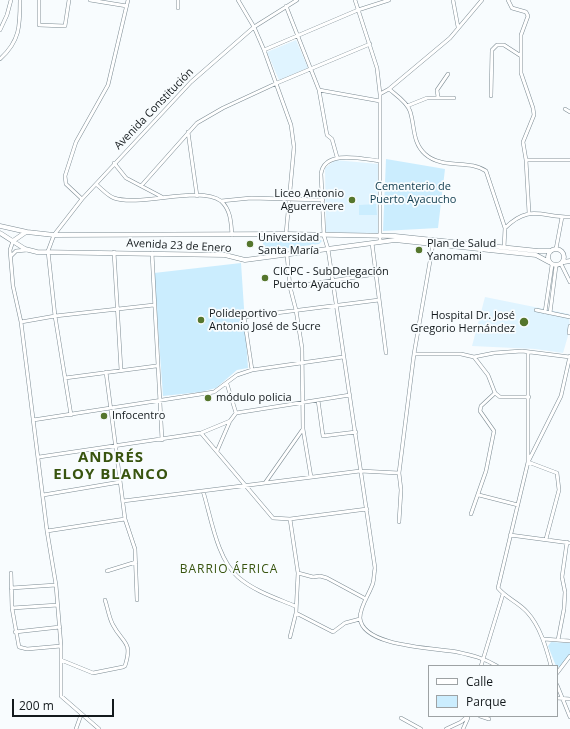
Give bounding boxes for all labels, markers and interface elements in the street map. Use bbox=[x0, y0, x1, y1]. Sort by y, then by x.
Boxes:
street label: Avenida Constitución bbox=[112, 66, 196, 152]
park label: Cementerio de Puerto Ayacucho bbox=[370, 180, 456, 206]
place label: Liceo Antonio Aguerrevere bbox=[274, 187, 344, 213]
marker: Liceo Antonio Aguerrevere bbox=[347, 195, 357, 205]
place label: Universidad Santa María bbox=[258, 231, 319, 257]
street label: Avenida 23 de Enero bbox=[126, 237, 232, 255]
place label: Plan de Salud Yanomami bbox=[427, 237, 496, 263]
marker: Universidad Santa María bbox=[245, 239, 255, 249]
marker: Plan de Salud Yanomami bbox=[414, 245, 424, 255]
place label: CICPC - SubDelegación Puerto Ayacucho bbox=[273, 265, 389, 291]
marker: CICPC - SubDelegación Puerto Ayacucho bbox=[260, 273, 270, 283]
place label: Polideportivo Antonio José de Sucre bbox=[209, 307, 321, 333]
place label: Hospital Dr. José Gregorio Hernández bbox=[411, 309, 515, 335]
marker: Polideportivo Antonio José de Sucre bbox=[196, 315, 206, 325]
marker: Hospital Dr. José Gregorio Hernández bbox=[518, 316, 530, 328]
place label: módulo policia bbox=[216, 391, 292, 405]
marker: módulo policia bbox=[203, 393, 213, 403]
place label: Infocentro bbox=[112, 409, 165, 423]
marker: Infocentro bbox=[99, 411, 109, 421]
district label: ANDRÉS ELOY BLANCO bbox=[53, 449, 169, 484]
district label: BARRIO ÁFRICA bbox=[180, 563, 278, 577]
legend bbox=[428, 665, 558, 717]
text: Calle bbox=[466, 673, 493, 690]
scale bar bbox=[14, 691, 116, 717]
text: Parque bbox=[466, 693, 506, 710]
text: 200 m bbox=[19, 697, 54, 714]

